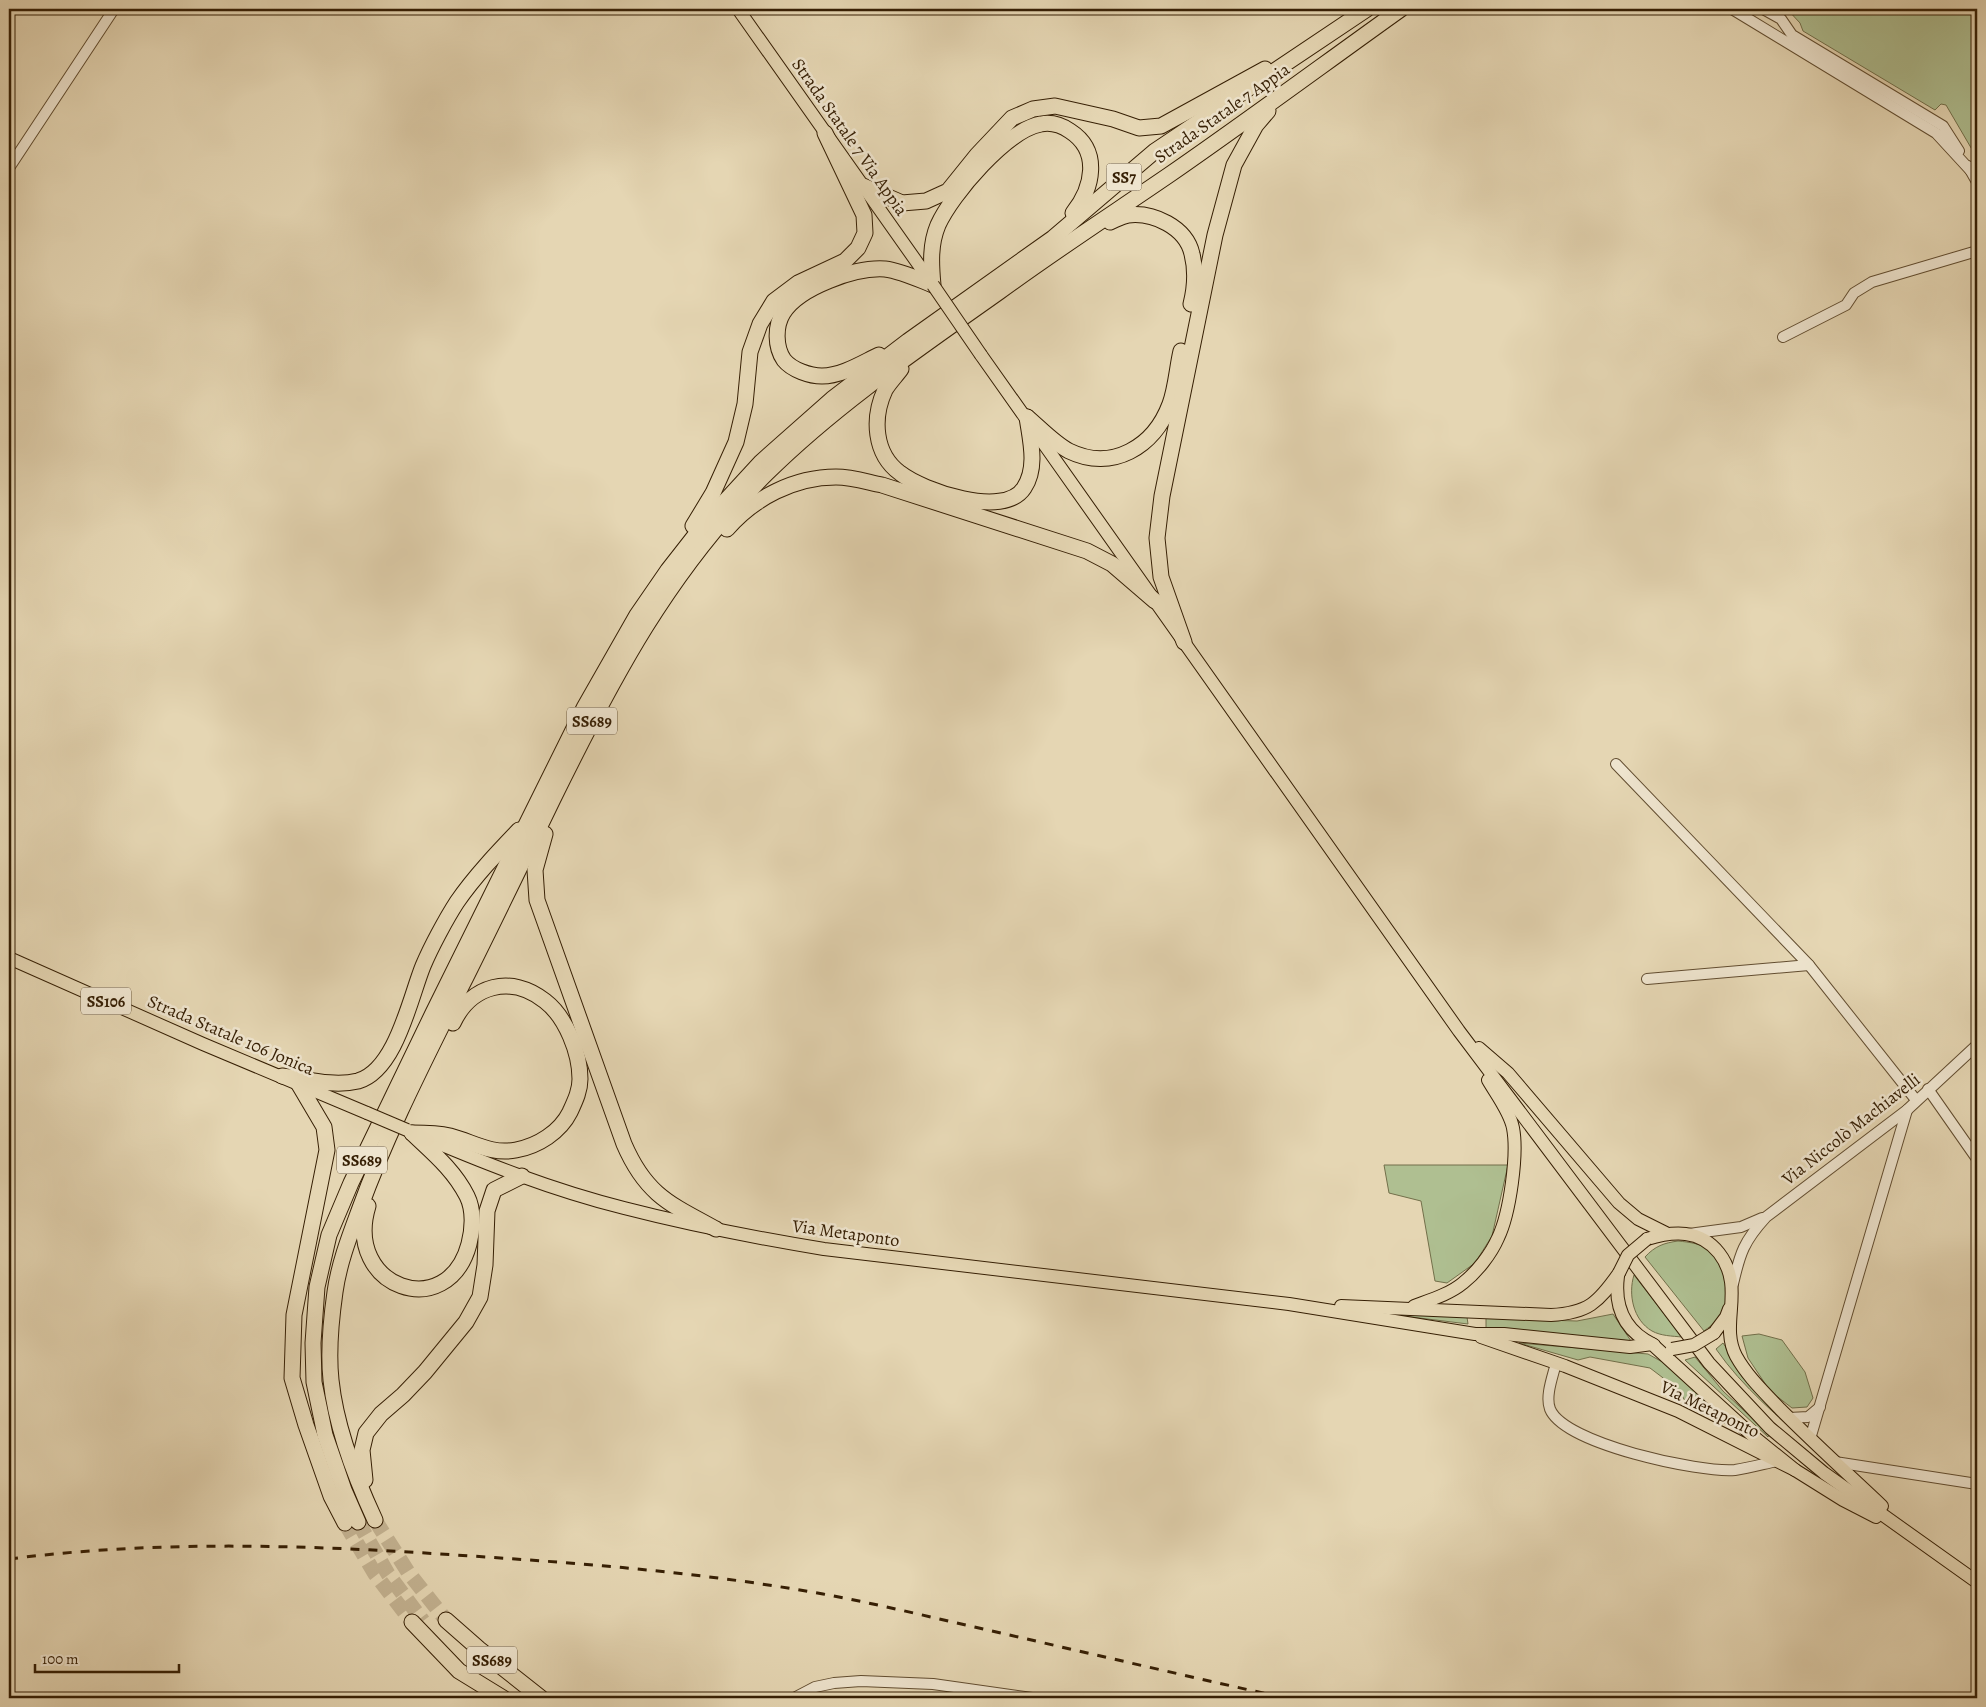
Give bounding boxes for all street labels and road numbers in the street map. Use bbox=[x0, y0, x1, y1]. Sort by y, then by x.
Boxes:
street label: Strada Statale 7 Via Appia bbox=[786, 53, 914, 221]
street label: Strada Statale 7 Appia bbox=[1150, 57, 1295, 169]
road number: SS7 bbox=[1106, 163, 1142, 190]
road number: SS689 bbox=[567, 708, 617, 734]
road number: SS106 bbox=[81, 988, 131, 1014]
street label: Strada Statale 106 Jonica bbox=[144, 989, 319, 1081]
street label: Via Niccolò Machiavelli bbox=[1776, 1067, 1925, 1191]
road number: SS689 bbox=[337, 1146, 387, 1174]
street label: Via Metaponto bbox=[790, 1213, 901, 1252]
street label: Via Metaponto bbox=[1655, 1374, 1764, 1443]
road number: SS689 bbox=[467, 1646, 517, 1674]

